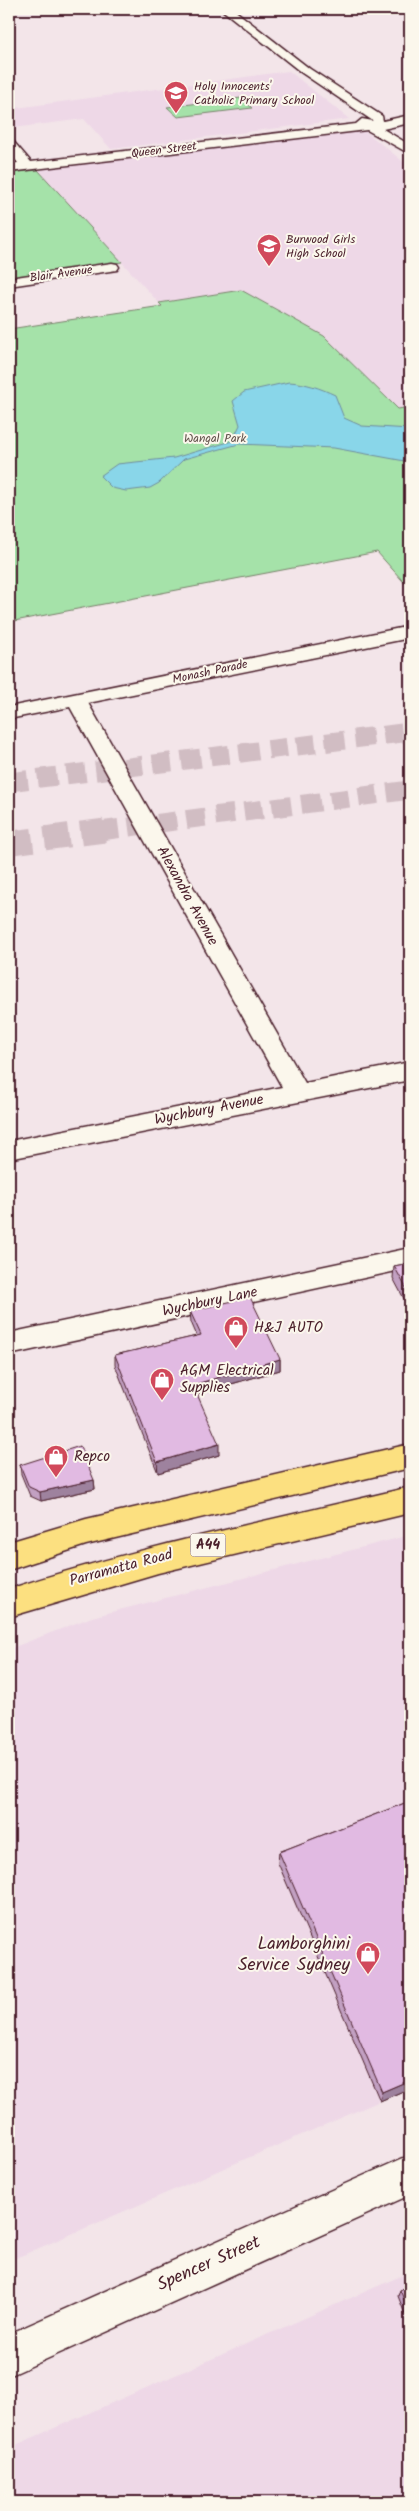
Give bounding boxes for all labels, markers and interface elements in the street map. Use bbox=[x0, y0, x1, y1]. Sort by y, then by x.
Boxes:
place label: Holy Innocents' Catholic Primary School bbox=[194, 77, 314, 110]
school or university icon: Holy Innocents' Catholic Primary School bbox=[163, 80, 189, 114]
street label: Queen Street bbox=[130, 137, 198, 163]
place label: Burwood Girls High School bbox=[286, 230, 355, 263]
school or university icon: Burwood Girls High School bbox=[256, 233, 282, 267]
street label: Blair Avenue bbox=[28, 260, 94, 288]
park label: Wangal Park bbox=[184, 429, 246, 448]
street label: Monash Parade bbox=[171, 655, 250, 689]
street label: Alexandra Avenue bbox=[150, 842, 224, 950]
street label: Wychbury Avenue bbox=[152, 1088, 266, 1132]
street label: Wychbury Lane bbox=[160, 1280, 260, 1324]
shop icon: H&J AUTO bbox=[223, 1315, 249, 1349]
place label: H&J AUTO bbox=[254, 1316, 323, 1340]
place label: AGM Electrical Supplies bbox=[180, 1359, 274, 1400]
shop icon: AGM Electrical Supplies bbox=[149, 1367, 175, 1401]
shop icon: Repco bbox=[43, 1444, 69, 1478]
place label: Repco bbox=[74, 1445, 110, 1469]
road number: A44 bbox=[190, 1534, 226, 1556]
street label: Parramatta Road bbox=[67, 1543, 176, 1593]
place label: Lamborghini Service Sydney bbox=[238, 1930, 351, 1980]
shop icon: Lamborghini Service Sydney bbox=[355, 1941, 381, 1975]
street label: Spencer Street bbox=[152, 2228, 266, 2300]

